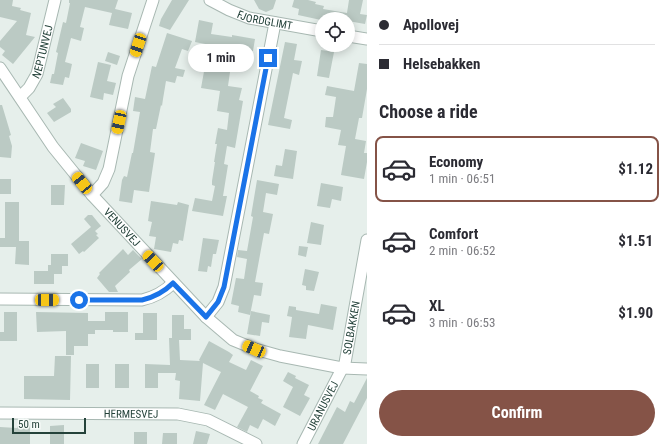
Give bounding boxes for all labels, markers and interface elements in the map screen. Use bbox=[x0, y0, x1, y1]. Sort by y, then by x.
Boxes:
street label: FJORDGLIMT bbox=[235, 8, 294, 33]
map controls bbox=[315, 12, 355, 52]
button: locate bbox=[315, 12, 355, 52]
text: Apollovej bbox=[403, 16, 459, 34]
street label: NEPTUNVEJ bbox=[30, 24, 56, 81]
car bbox=[129, 32, 147, 58]
callout: 1 min bbox=[188, 44, 254, 72]
route end bbox=[259, 49, 277, 67]
text: 1 min bbox=[207, 50, 235, 65]
text: Helsebakken bbox=[403, 55, 480, 73]
text: Choose a ride bbox=[379, 101, 478, 122]
car bbox=[111, 109, 127, 135]
icon: car bbox=[381, 151, 417, 187]
text: Economy bbox=[429, 153, 483, 171]
text: $1.12 bbox=[618, 160, 653, 178]
car bbox=[70, 170, 94, 196]
text: 1 min · 06:51 bbox=[429, 171, 495, 186]
street label: VENUSVEJ bbox=[101, 206, 143, 249]
icon: car bbox=[381, 223, 417, 259]
text: Comfort bbox=[429, 225, 478, 243]
text: $1.51 bbox=[618, 232, 653, 250]
text: 2 min · 06:52 bbox=[429, 243, 495, 258]
car bbox=[140, 248, 166, 274]
route start bbox=[70, 291, 88, 309]
car bbox=[35, 294, 59, 306]
icon: car bbox=[381, 295, 417, 331]
text: XL bbox=[429, 297, 445, 315]
street label: SOLBAKKEN bbox=[341, 300, 363, 356]
text: $1.90 bbox=[618, 304, 653, 322]
text: 3 min · 06:53 bbox=[429, 315, 495, 330]
car bbox=[241, 339, 267, 359]
street label: URANUSVEJ bbox=[305, 379, 341, 433]
button: Confirm bbox=[379, 390, 655, 436]
street label: HERMESVEJ bbox=[104, 408, 158, 421]
scale bar bbox=[12, 416, 86, 435]
text: 50 m bbox=[18, 418, 40, 431]

